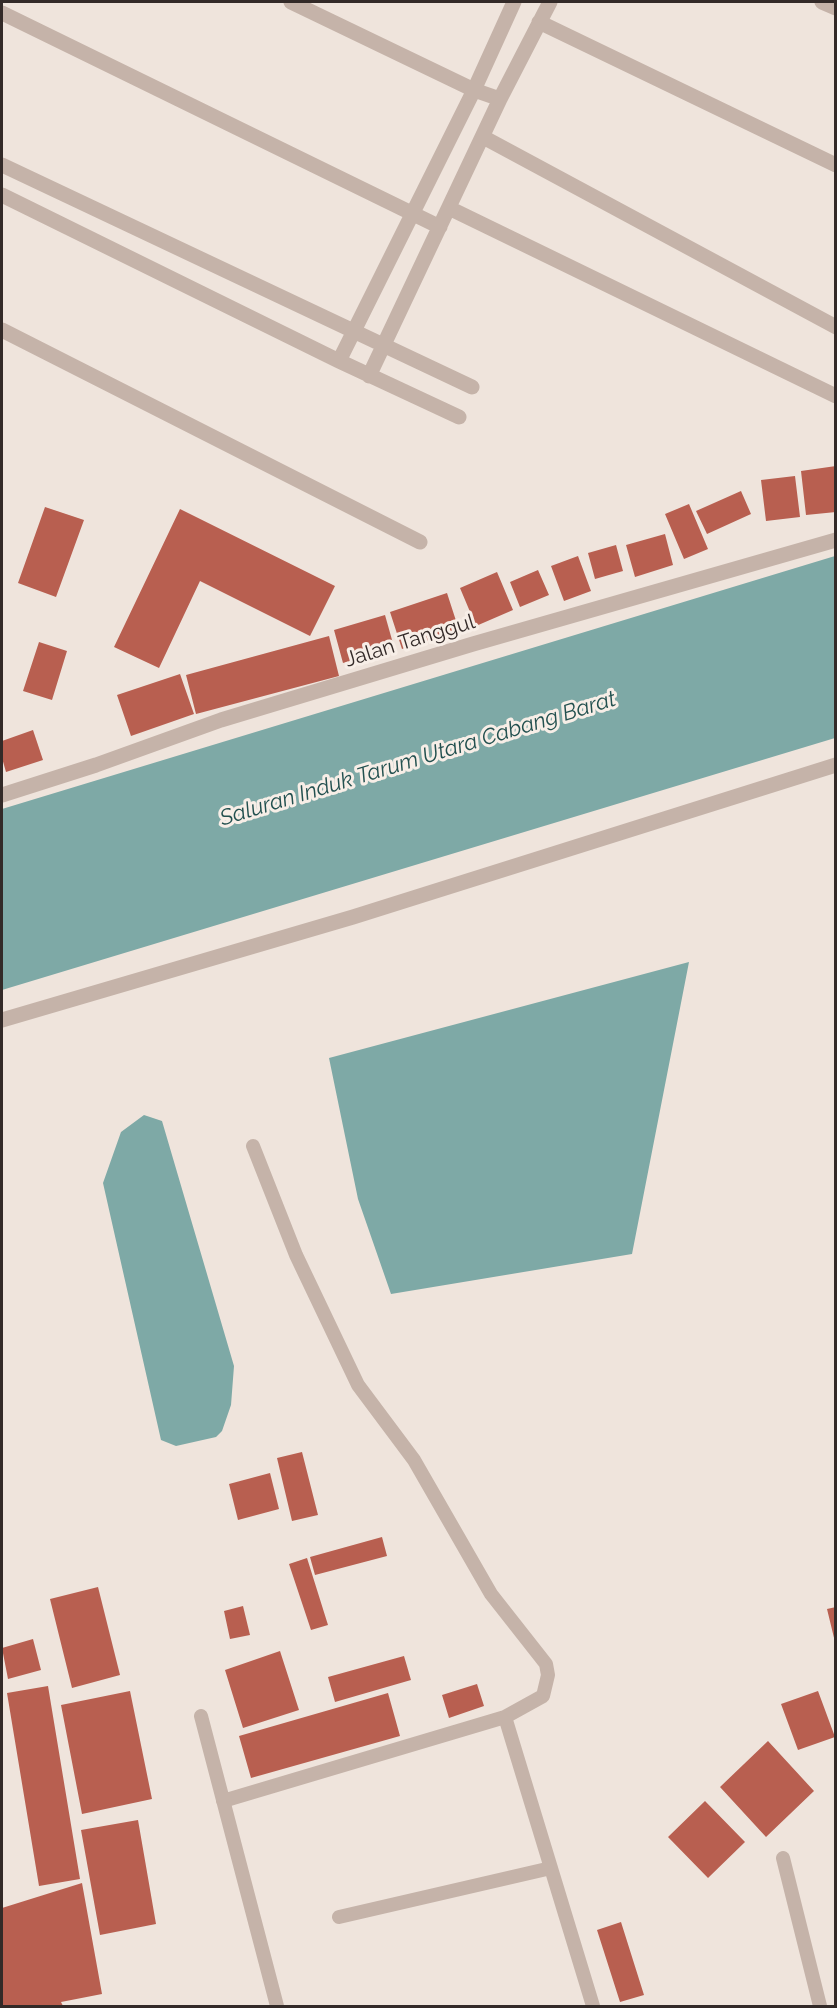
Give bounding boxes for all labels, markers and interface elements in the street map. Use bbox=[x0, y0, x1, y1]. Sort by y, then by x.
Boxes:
street label: Jalan Tanggul bbox=[342, 609, 478, 673]
water label: Saluran Induk Tarum Utara Cabang Barat bbox=[217, 686, 619, 832]

